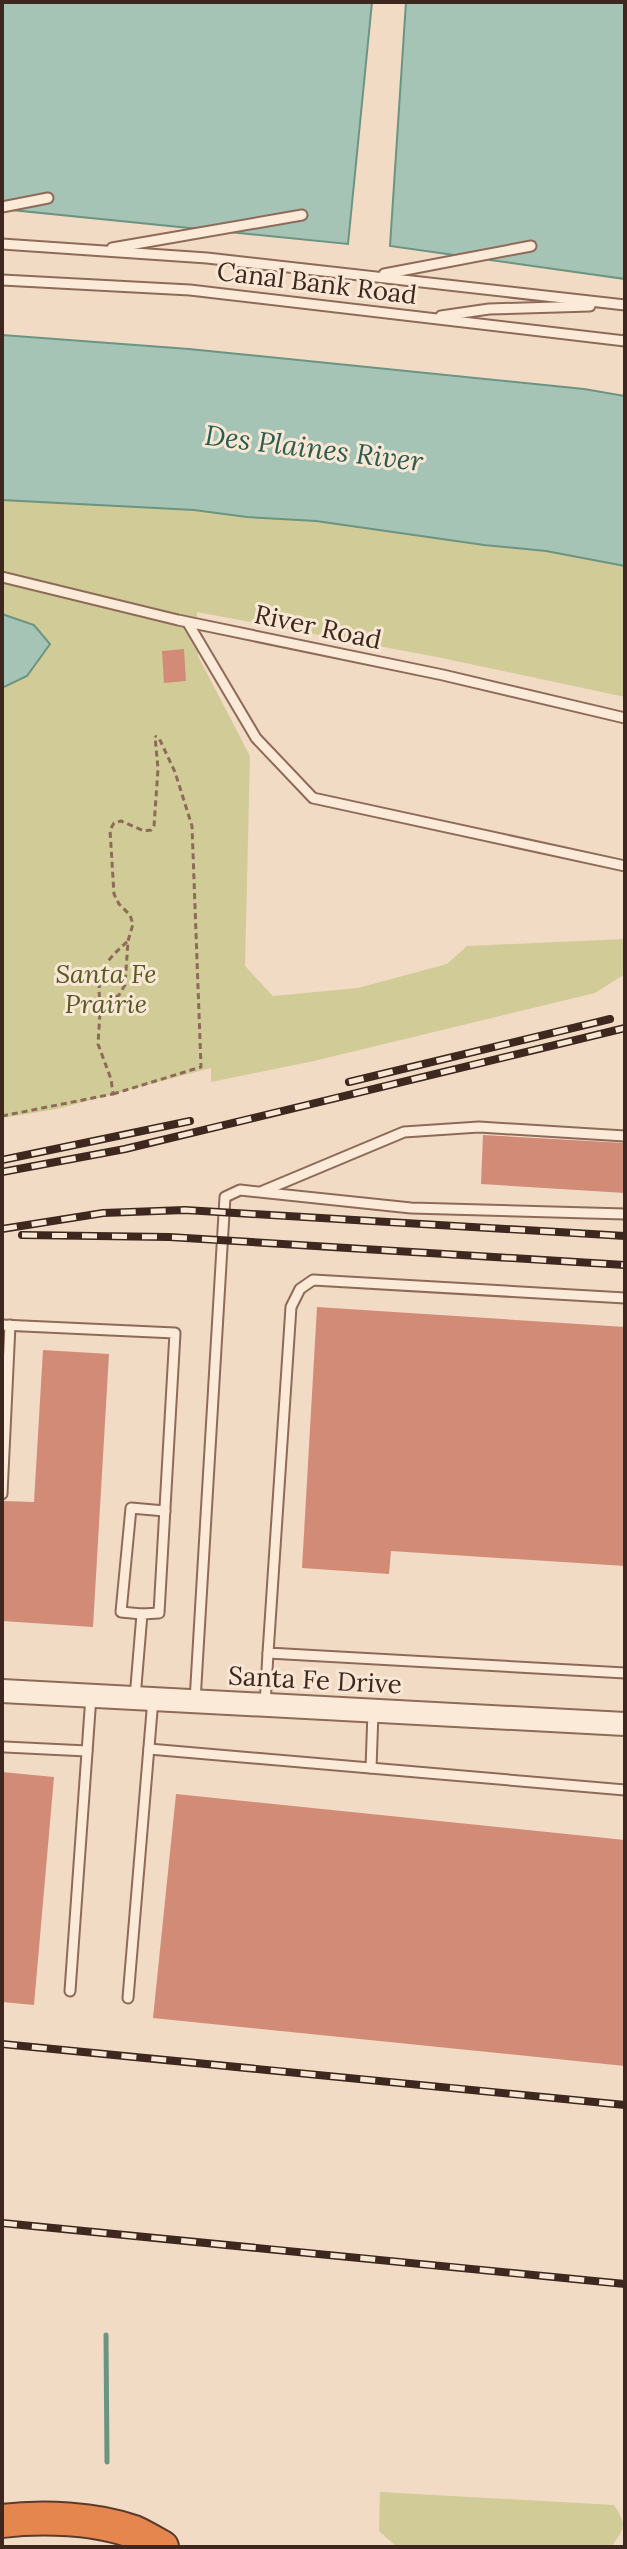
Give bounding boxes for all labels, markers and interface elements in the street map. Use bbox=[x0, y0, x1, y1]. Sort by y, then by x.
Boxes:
street label: Canal Bank Road bbox=[215, 254, 419, 311]
water label: Des Plaines River bbox=[203, 417, 426, 479]
street label: River Road bbox=[252, 597, 385, 656]
park label: Santa Fe Prairie bbox=[55, 957, 157, 1020]
street label: Santa Fe Drive bbox=[227, 1658, 403, 1701]

